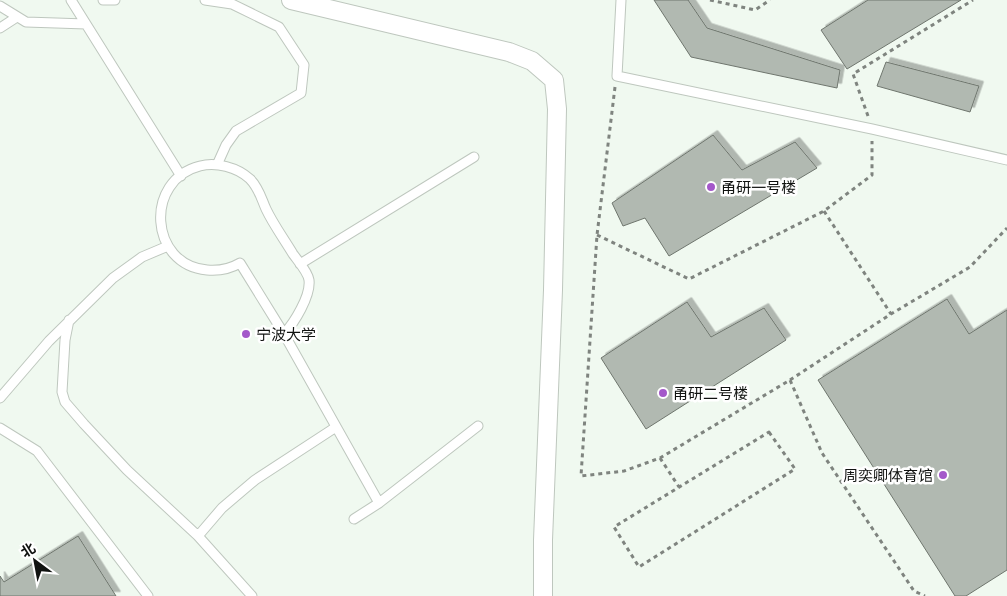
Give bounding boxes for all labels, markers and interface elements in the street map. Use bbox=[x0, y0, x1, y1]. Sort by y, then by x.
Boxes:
place label: 甬研一号楼 bbox=[721, 178, 796, 197]
marker: 甬研一号楼 bbox=[705, 181, 717, 193]
place label: 宁波大学 bbox=[256, 325, 316, 344]
marker: 宁波大学 bbox=[240, 328, 252, 340]
place label: 甬研二号楼 bbox=[673, 384, 748, 403]
marker: 甬研二号楼 bbox=[657, 387, 669, 399]
place label: 周奕卿体育馆 bbox=[843, 466, 933, 485]
marker: 周奕卿体育馆 bbox=[937, 469, 949, 481]
north arrow bbox=[10, 536, 60, 586]
text: 北 bbox=[17, 539, 39, 561]

